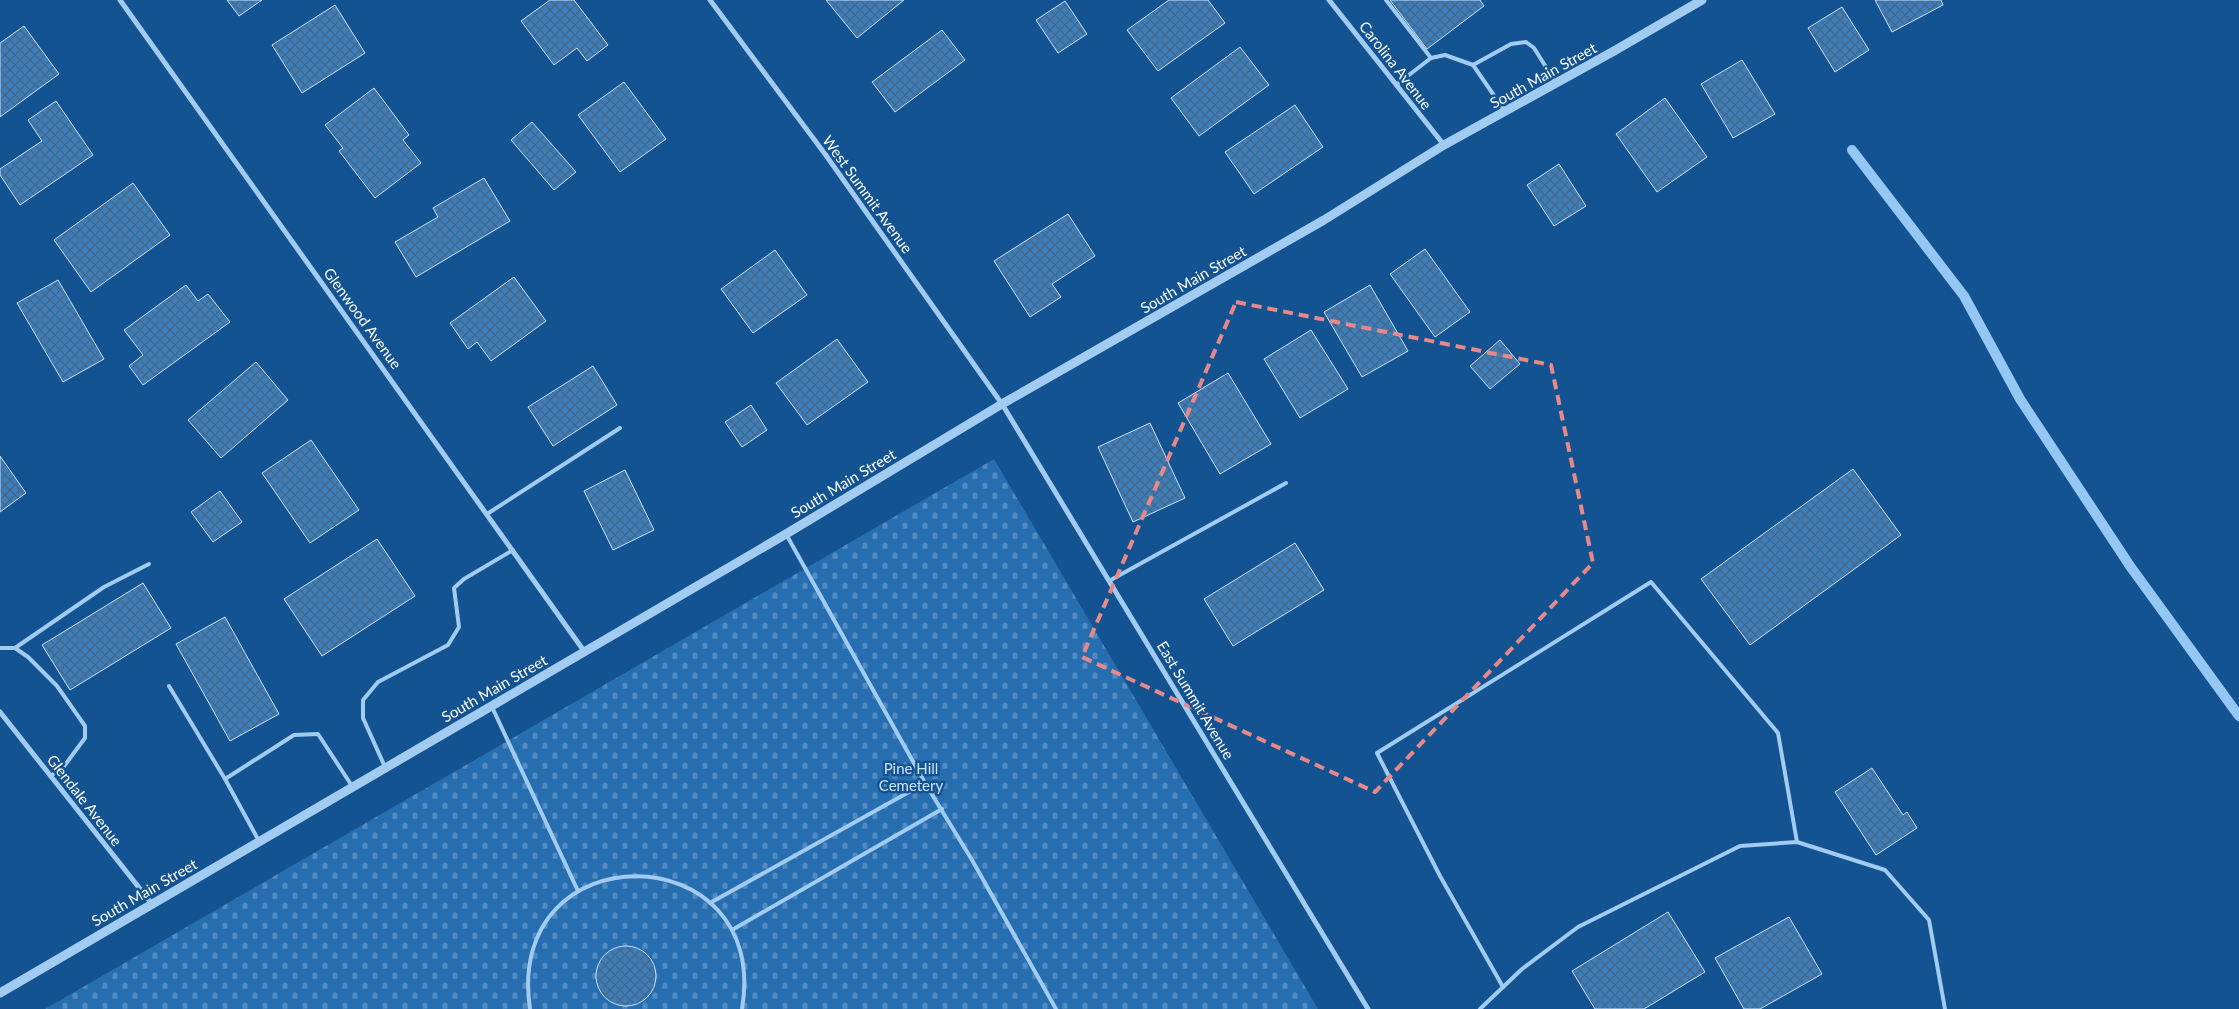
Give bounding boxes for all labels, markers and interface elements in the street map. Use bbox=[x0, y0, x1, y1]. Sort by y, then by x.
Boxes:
street label: Carolina Avenue bbox=[1356, 17, 1436, 113]
street label: South Main Street bbox=[1487, 38, 1600, 112]
street label: West Summit Avenue bbox=[819, 132, 917, 257]
street label: South Main Street bbox=[1137, 241, 1250, 317]
street label: Glenwood Avenue bbox=[320, 264, 406, 372]
street label: South Main Street bbox=[787, 444, 899, 521]
street label: East Summit Avenue bbox=[1154, 638, 1238, 762]
street label: South Main Street bbox=[438, 650, 551, 726]
street label: Glendale Avenue bbox=[44, 751, 126, 849]
park label: Pine Hill Cemetery bbox=[879, 759, 943, 794]
street label: South Main Street bbox=[88, 854, 201, 930]

